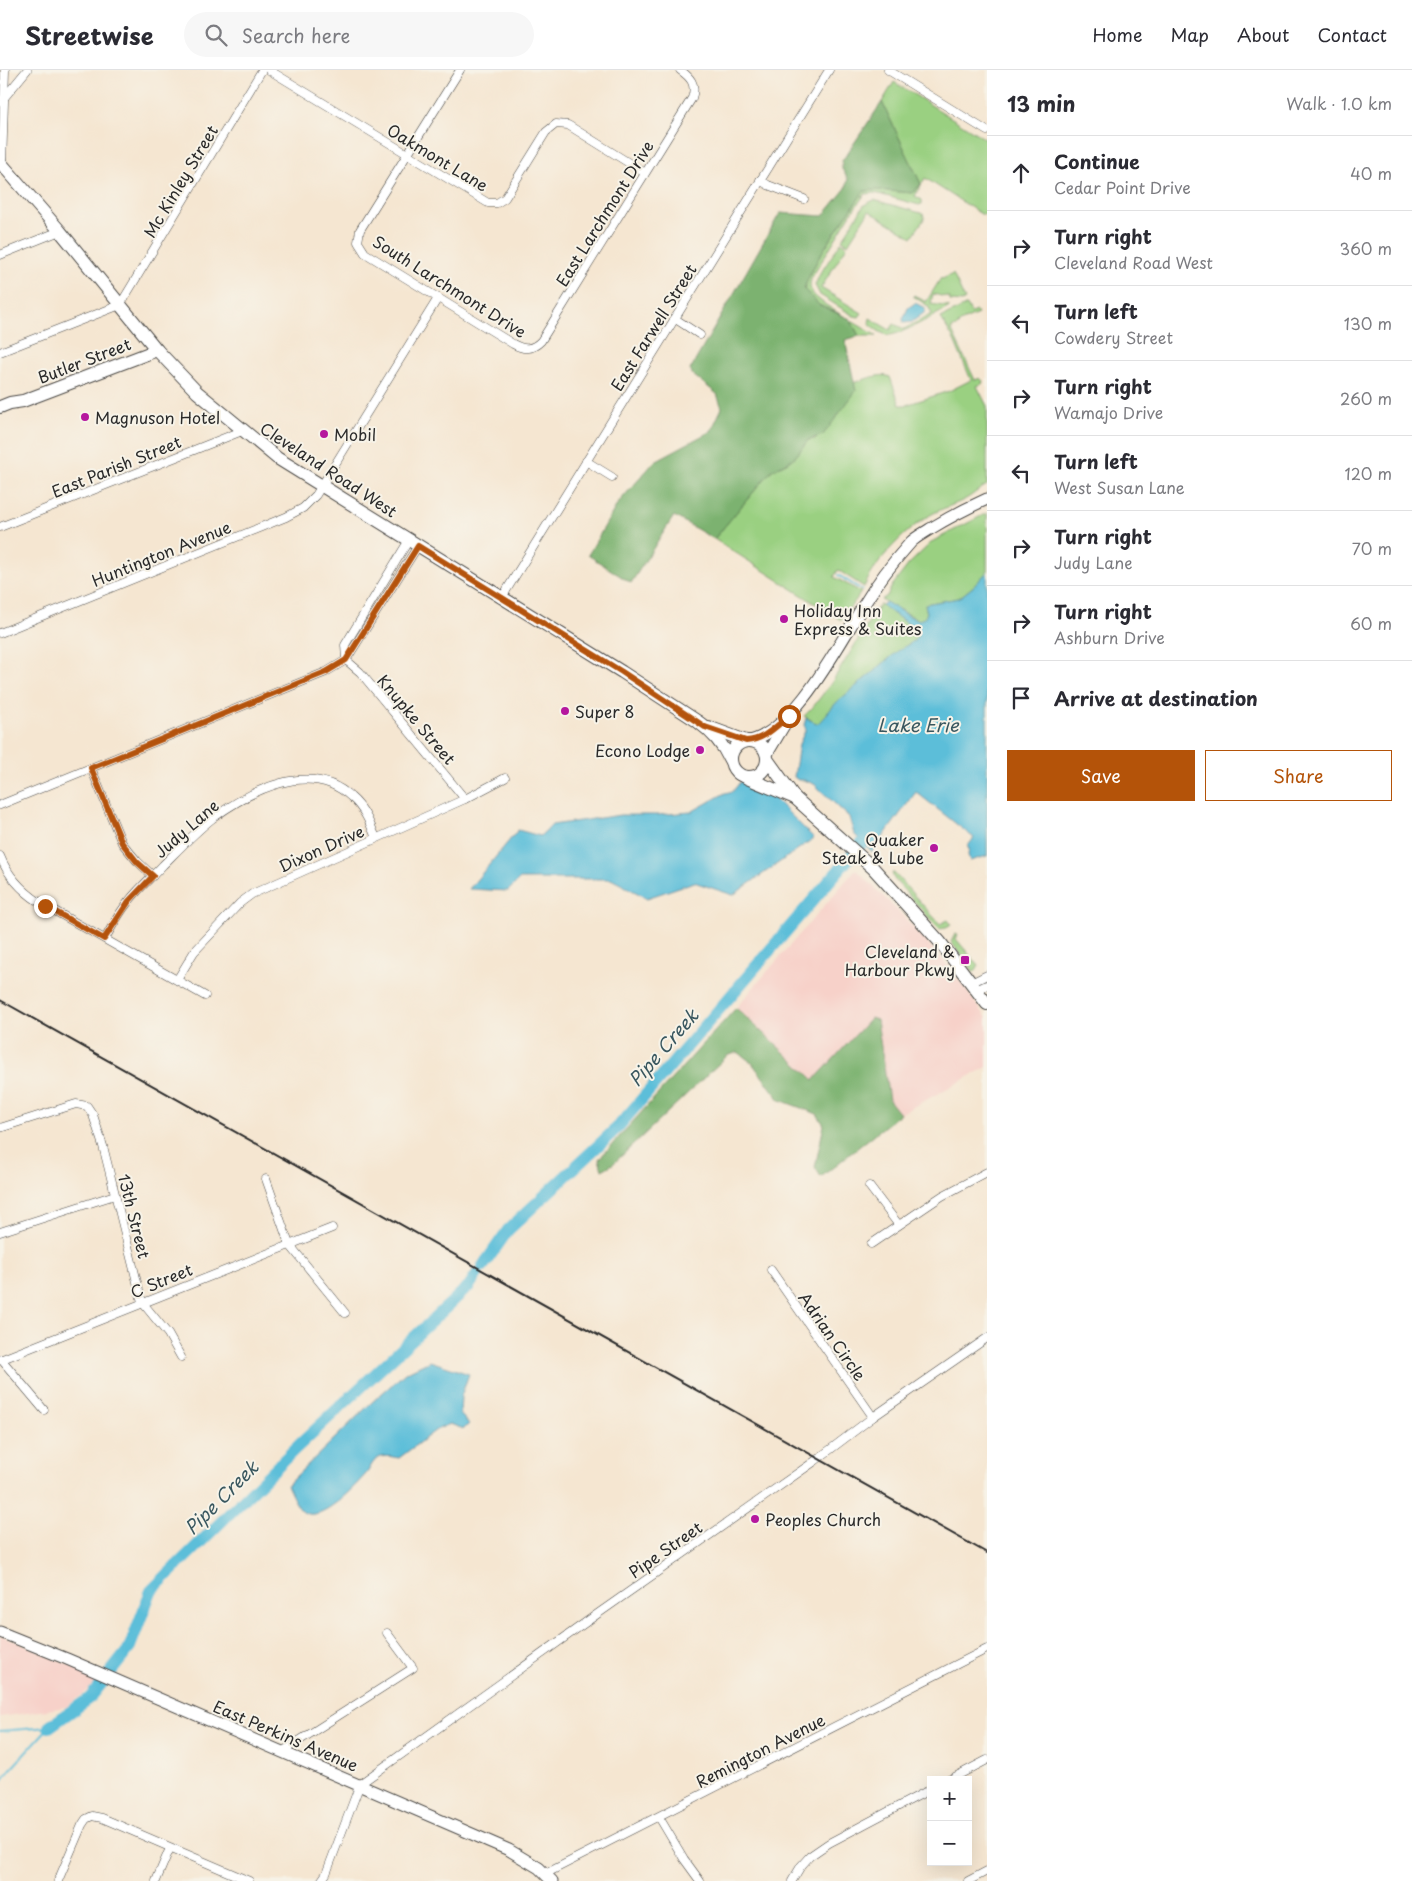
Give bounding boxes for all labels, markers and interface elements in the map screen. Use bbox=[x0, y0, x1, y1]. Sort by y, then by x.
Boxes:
search box bbox=[184, 12, 534, 57]
text: Streetwise bbox=[25, 17, 154, 53]
icon: search bbox=[202, 21, 230, 49]
text: Search here bbox=[242, 21, 350, 49]
text: Home bbox=[1092, 21, 1142, 48]
text: Map bbox=[1170, 21, 1209, 48]
text: About bbox=[1237, 21, 1289, 48]
text: Contact bbox=[1317, 21, 1387, 48]
text: 13 min bbox=[1007, 87, 1075, 119]
text: Walk · 1.0 km bbox=[1286, 91, 1392, 115]
street label: Oakmont Lane bbox=[383, 117, 493, 197]
street label: Mc Kinley Street bbox=[137, 120, 223, 242]
street label: East Larchmont Drive bbox=[549, 135, 659, 291]
text: Continue bbox=[1054, 147, 1140, 175]
icon: ahead bbox=[1007, 159, 1035, 187]
text: 40 m bbox=[1350, 161, 1392, 185]
text: Cedar Point Drive bbox=[1054, 175, 1191, 199]
text: Turn right bbox=[1054, 222, 1152, 250]
street label: South Larchmont Drive bbox=[369, 229, 531, 343]
icon: right bbox=[1007, 234, 1035, 262]
text: 360 m bbox=[1340, 236, 1392, 260]
text: Cleveland Road West bbox=[1054, 250, 1213, 274]
street label: East Farwell Street bbox=[604, 258, 702, 395]
text: Turn left bbox=[1054, 297, 1138, 325]
icon: left bbox=[1007, 309, 1035, 337]
text: 130 m bbox=[1344, 311, 1392, 335]
text: Cowdery Street bbox=[1054, 325, 1173, 349]
street label: Butler Street bbox=[34, 331, 135, 389]
text: Turn right bbox=[1054, 372, 1152, 400]
icon: right bbox=[1007, 384, 1035, 412]
text: 260 m bbox=[1340, 386, 1392, 410]
text: Wamajo Drive bbox=[1054, 400, 1163, 424]
place label: Magnuson Hotel bbox=[95, 405, 220, 429]
marker: Magnuson Hotel bbox=[79, 411, 91, 423]
street label: Cleveland Road West bbox=[256, 416, 402, 522]
place label: Mobil bbox=[334, 422, 376, 446]
marker: Mobil bbox=[318, 428, 330, 440]
street label: East Parish Street bbox=[48, 429, 185, 503]
text: Turn left bbox=[1054, 447, 1138, 475]
icon: left bbox=[1007, 459, 1035, 487]
text: 120 m bbox=[1345, 461, 1392, 485]
text: West Susan Lane bbox=[1054, 475, 1185, 499]
street label: Huntington Avenue bbox=[88, 514, 234, 592]
text: Turn right bbox=[1054, 522, 1152, 550]
icon: right bbox=[1007, 534, 1035, 562]
text: 70 m bbox=[1352, 536, 1392, 560]
text: Judy Lane bbox=[1054, 550, 1132, 574]
text: Turn right bbox=[1054, 597, 1152, 625]
place label: Holiday Inn Express & Suites bbox=[794, 598, 921, 640]
icon: right bbox=[1007, 609, 1035, 637]
text: 60 m bbox=[1350, 611, 1392, 635]
marker: Holiday Inn Express & Suites bbox=[778, 613, 790, 625]
text: Ashburn Drive bbox=[1054, 625, 1165, 649]
street label: Knupke Street bbox=[372, 669, 462, 770]
icon: arrive bbox=[1007, 684, 1035, 712]
text: Arrive at destination bbox=[1054, 684, 1258, 712]
place label: Super 8 bbox=[575, 699, 635, 723]
marker: Super 8 bbox=[559, 705, 571, 717]
route start bbox=[778, 705, 801, 728]
water label: Lake Erie bbox=[877, 711, 960, 738]
place label: Econo Lodge bbox=[595, 738, 690, 762]
marker: Econo Lodge bbox=[694, 744, 706, 756]
button: Save bbox=[1007, 750, 1195, 801]
button: Share bbox=[1205, 750, 1392, 801]
street label: Judy Lane bbox=[149, 793, 223, 863]
street label: Dixon Drive bbox=[274, 818, 368, 878]
place label: Quaker Steak & Lube bbox=[822, 827, 925, 869]
marker: Quaker Steak & Lube bbox=[928, 842, 940, 854]
route end bbox=[34, 895, 57, 918]
place label: Cleveland & Harbour Pkwy bbox=[845, 939, 955, 981]
marker: Cleveland & Harbour Pkwy bbox=[959, 954, 971, 966]
water label: Pipe Creek bbox=[622, 1002, 705, 1092]
street label: 13th Street bbox=[113, 1171, 157, 1261]
street label: C Street bbox=[126, 1257, 196, 1303]
street label: Adrian Circle bbox=[793, 1287, 873, 1385]
water label: Pipe Creek bbox=[178, 1453, 265, 1540]
place label: Peoples Church bbox=[765, 1507, 881, 1531]
marker: Peoples Church bbox=[749, 1513, 761, 1525]
street label: Pipe Street bbox=[623, 1515, 707, 1583]
street label: East Perkins Avenue bbox=[210, 1694, 362, 1777]
street label: Remington Avenue bbox=[691, 1707, 829, 1793]
map controls bbox=[927, 1776, 972, 1866]
button: + bbox=[927, 1776, 972, 1821]
button: − bbox=[927, 1821, 972, 1866]

